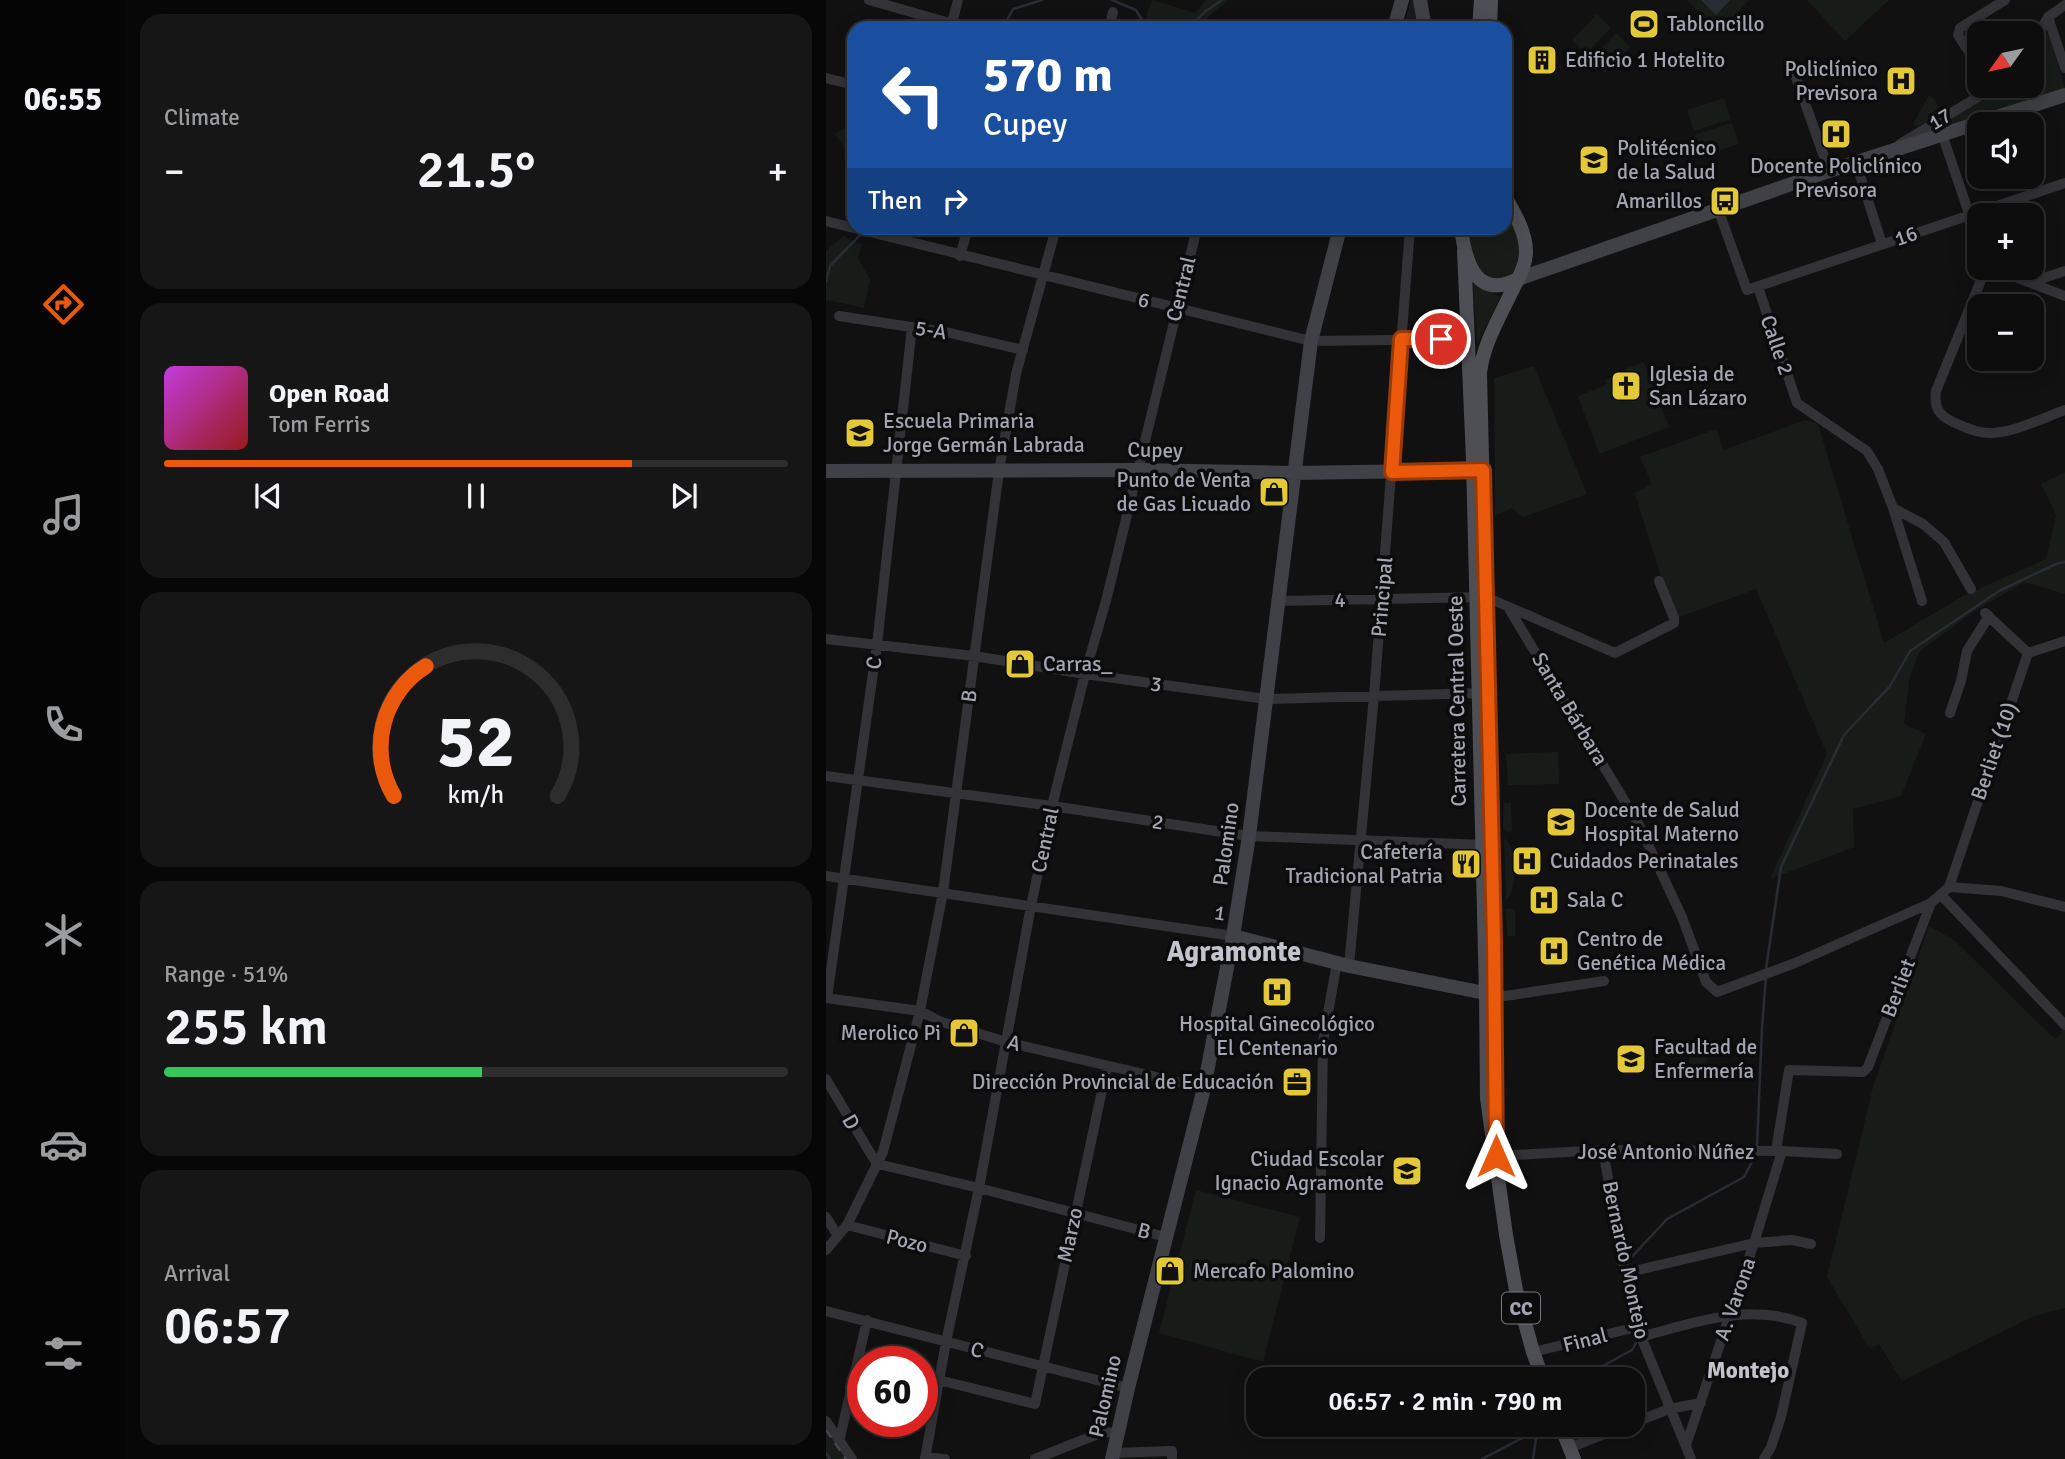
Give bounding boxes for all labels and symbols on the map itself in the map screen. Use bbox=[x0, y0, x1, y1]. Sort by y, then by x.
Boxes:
sports icon: Tabloncillo bbox=[1627, 7, 1661, 41]
place label: Tabloncillo bbox=[1667, 11, 1764, 37]
north arrow bbox=[1967, 21, 2044, 98]
building icon: Edificio 1 Hotelito bbox=[1525, 43, 1559, 77]
place label: Edificio 1 Hotelito bbox=[1565, 47, 1725, 73]
place label: Policlínico Previsora bbox=[1784, 56, 1878, 106]
hospital icon: Policlínico Previsora bbox=[1884, 64, 1918, 98]
street label: 17 bbox=[1924, 102, 1956, 136]
hospital icon: Docente Policlínico Previsora bbox=[1819, 117, 1853, 151]
place label: Politécnico de la Salud bbox=[1617, 135, 1716, 185]
school or university icon: Politécnico de la Salud bbox=[1577, 143, 1611, 177]
place label: Docente Policlínico Previsora bbox=[1750, 153, 1922, 203]
bus stop icon: Amarillos bbox=[1708, 184, 1742, 218]
place label: Amarillos bbox=[1616, 188, 1702, 214]
street label: 16 bbox=[1891, 220, 1921, 252]
street label: Central bbox=[1160, 254, 1202, 324]
street label: 6 bbox=[1135, 286, 1153, 314]
pin bbox=[1411, 309, 1471, 369]
street label: Calle 2 bbox=[1755, 312, 1799, 378]
street label: 5-A bbox=[913, 315, 949, 345]
place label: Iglesia de San Lázaro bbox=[1649, 361, 1747, 411]
church icon: Iglesia de San Lázaro bbox=[1609, 369, 1643, 403]
place label: Escuela Primaria Jorge Germán Labrada bbox=[883, 408, 1085, 458]
school or university icon: Escuela Primaria Jorge Germán Labrada bbox=[843, 416, 877, 450]
street label: Cupey bbox=[1127, 437, 1183, 463]
place label: Punto de Venta de Gas Licuado bbox=[1117, 467, 1251, 517]
shop icon: Punto de Venta de Gas Licuado bbox=[1257, 475, 1291, 509]
street label: Principal bbox=[1366, 556, 1398, 638]
street label: 4 bbox=[1334, 587, 1346, 613]
street label: Carretera Central Oeste bbox=[1442, 595, 1472, 807]
shop icon: Carras_ bbox=[1003, 647, 1037, 681]
street label: Santa Bárbara bbox=[1526, 648, 1614, 770]
place label: Carras_ bbox=[1043, 651, 1113, 677]
street label: C bbox=[860, 655, 888, 671]
street label: 3 bbox=[1149, 670, 1163, 698]
street label: B bbox=[955, 688, 983, 704]
street label: Berliet (10) bbox=[1965, 699, 2023, 803]
place label: Docente de Salud Hospital Materno bbox=[1584, 797, 1740, 847]
street label: Palomino bbox=[1207, 801, 1245, 887]
street label: Central bbox=[1025, 805, 1065, 875]
school or university icon: Docente de Salud Hospital Materno bbox=[1544, 805, 1578, 839]
street label: 2 bbox=[1150, 808, 1166, 836]
place label: Cafetería Tradicional Patria bbox=[1286, 839, 1443, 889]
hospital icon: Cuidados Perinatales bbox=[1510, 844, 1544, 878]
restaurant icon: Cafetería Tradicional Patria bbox=[1449, 847, 1483, 881]
place label: Cuidados Perinatales bbox=[1550, 848, 1738, 874]
hospital icon: Sala C bbox=[1527, 883, 1561, 917]
place label: Sala C bbox=[1567, 887, 1623, 913]
street label: 1 bbox=[1212, 899, 1228, 927]
place label: Centro de Genética Médica bbox=[1577, 926, 1726, 976]
hospital icon: Centro de Genética Médica bbox=[1537, 934, 1571, 968]
district label: Agramonte bbox=[1167, 935, 1301, 969]
street label: Berliet bbox=[1875, 955, 1921, 1021]
hospital icon: Hospital Ginecológico El Centenario bbox=[1260, 975, 1294, 1009]
place label: Hospital Ginecológico El Centenario bbox=[1179, 1011, 1375, 1061]
shop icon: Merolico Pi bbox=[947, 1016, 981, 1050]
place label: Merolico Pi bbox=[841, 1020, 941, 1046]
street label: A bbox=[1004, 1029, 1024, 1057]
place label: Facultad de Enfermería bbox=[1654, 1034, 1757, 1084]
school or university icon: Facultad de Enfermería bbox=[1614, 1042, 1648, 1076]
office icon: Dirección Provincial de Educación bbox=[1280, 1065, 1314, 1099]
place label: Dirección Provincial de Educación bbox=[972, 1069, 1274, 1095]
street label: D bbox=[836, 1110, 866, 1134]
position arrow bbox=[1459, 1119, 1533, 1193]
street label: José Antonio Núñez bbox=[1578, 1139, 1754, 1165]
place label: Ciudad Escolar Ignacio Agramonte bbox=[1215, 1146, 1384, 1196]
school or university icon: Ciudad Escolar Ignacio Agramonte bbox=[1390, 1154, 1424, 1188]
street label: Bernardo Montejo bbox=[1597, 1179, 1655, 1341]
street label: Marzo bbox=[1052, 1205, 1088, 1265]
street label: B bbox=[1135, 1217, 1153, 1245]
street label: Pozo bbox=[884, 1223, 930, 1259]
shop icon: Mercafo Palomino bbox=[1153, 1254, 1187, 1288]
street label: A. Varona bbox=[1709, 1254, 1761, 1344]
place label: Mercafo Palomino bbox=[1193, 1258, 1355, 1284]
road number: CC bbox=[1502, 1292, 1540, 1324]
street label: Final bbox=[1560, 1322, 1610, 1358]
street label: C bbox=[968, 1336, 986, 1364]
speed limit sign: 60 bbox=[847, 1346, 938, 1437]
street label: Palomino bbox=[1083, 1352, 1127, 1440]
district label: Montejo bbox=[1707, 1356, 1789, 1385]

